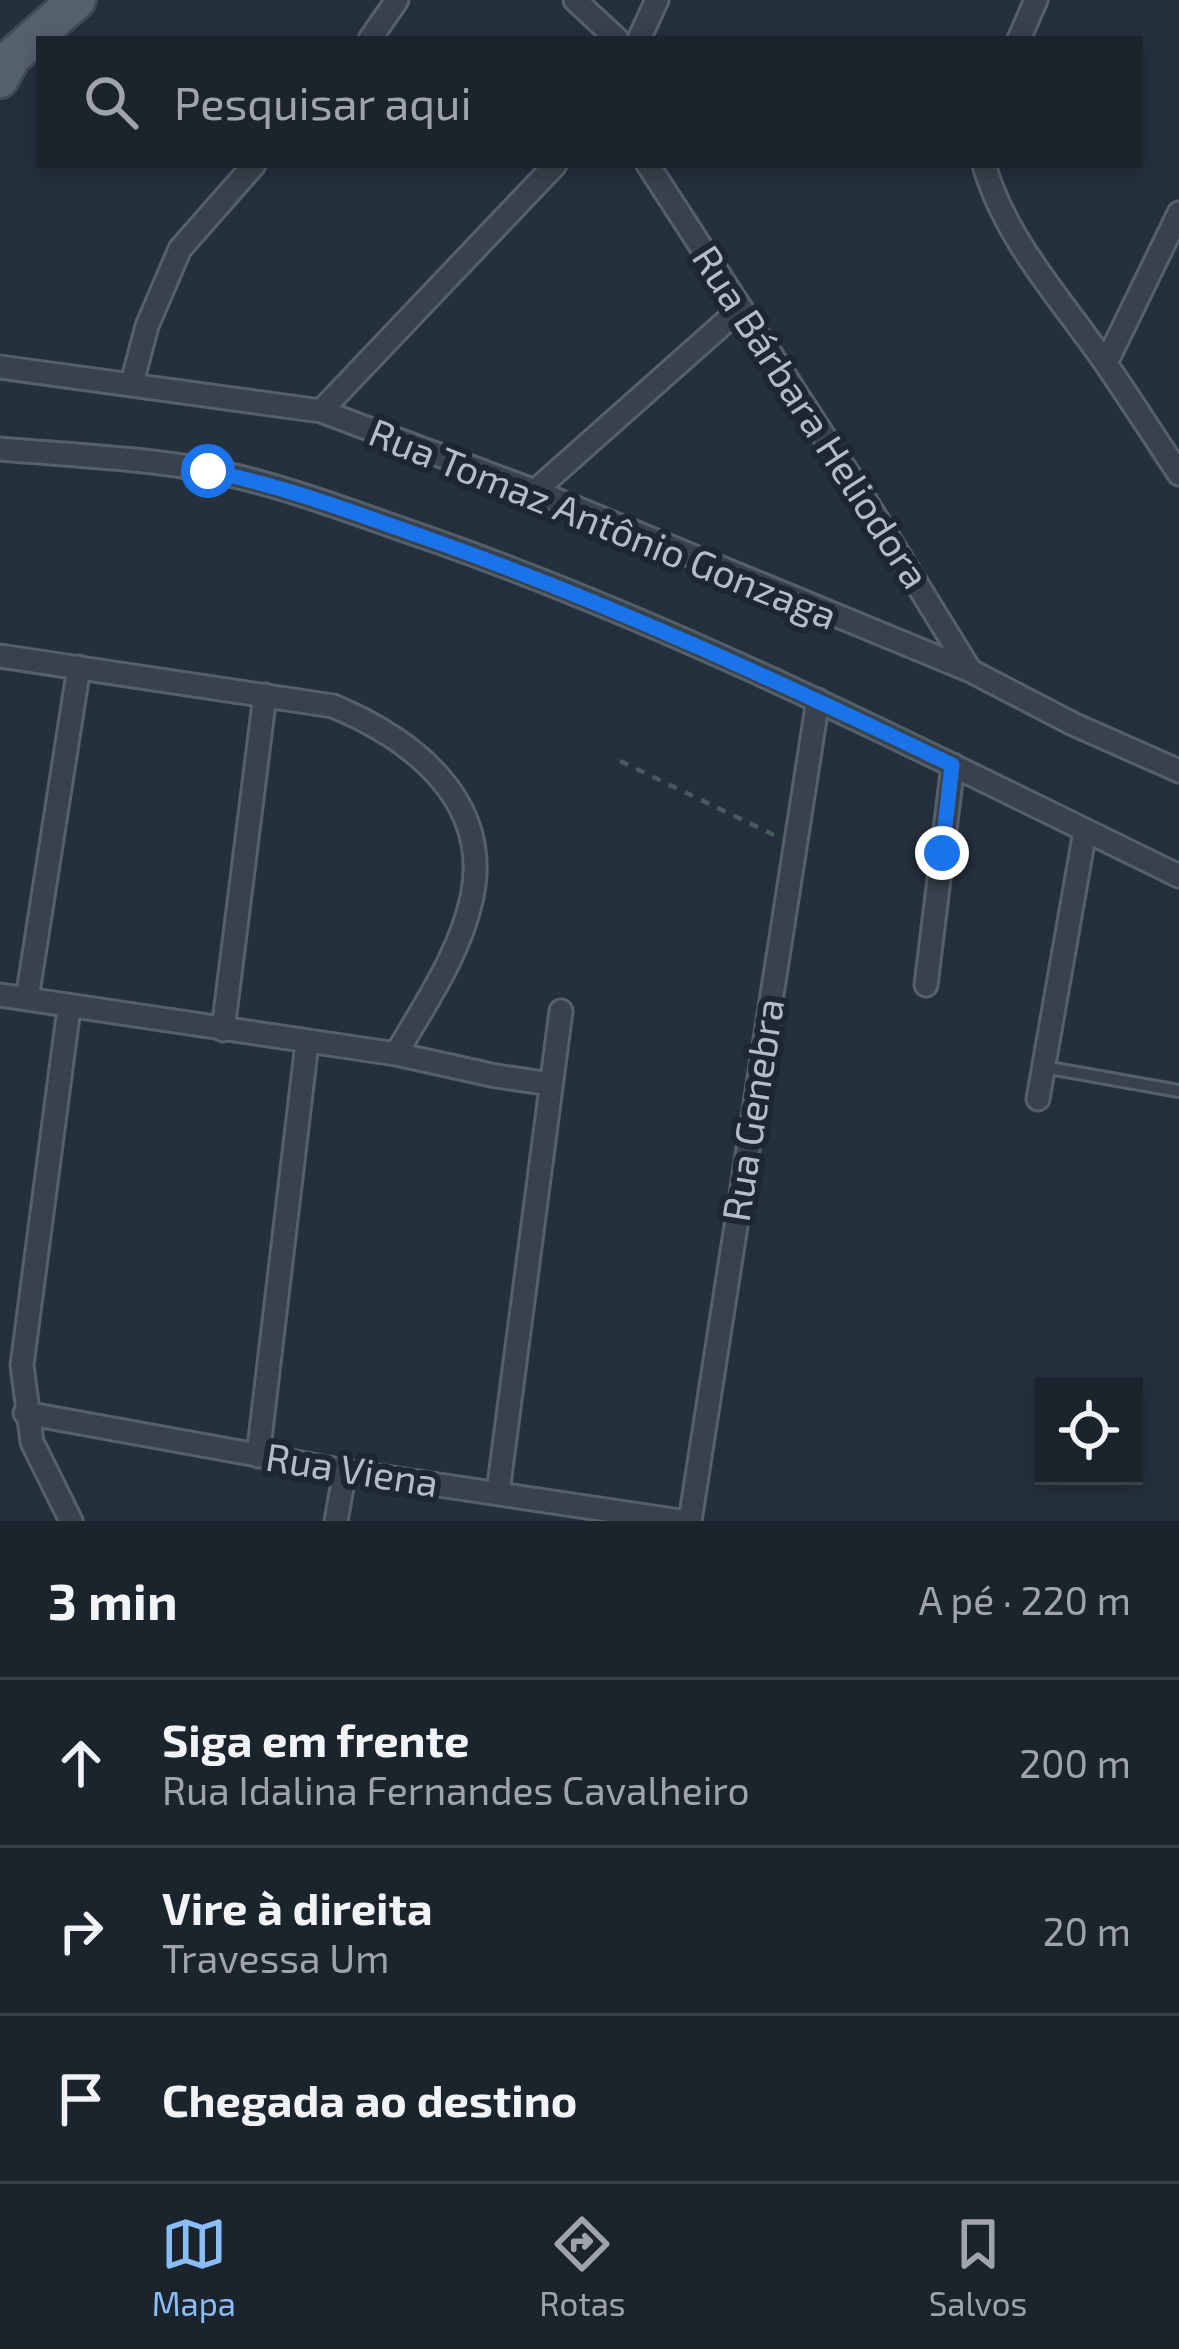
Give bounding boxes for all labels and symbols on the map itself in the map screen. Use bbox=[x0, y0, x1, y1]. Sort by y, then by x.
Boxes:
street label: Rua Bárbara Heliodora bbox=[684, 236, 941, 596]
street label: Rua Tomaz Antônio Gonzaga bbox=[363, 407, 844, 638]
route start bbox=[181, 444, 235, 498]
route end bbox=[915, 826, 969, 880]
street label: Rua Genebra bbox=[711, 995, 792, 1224]
street label: Rua Viena bbox=[263, 1432, 442, 1505]

